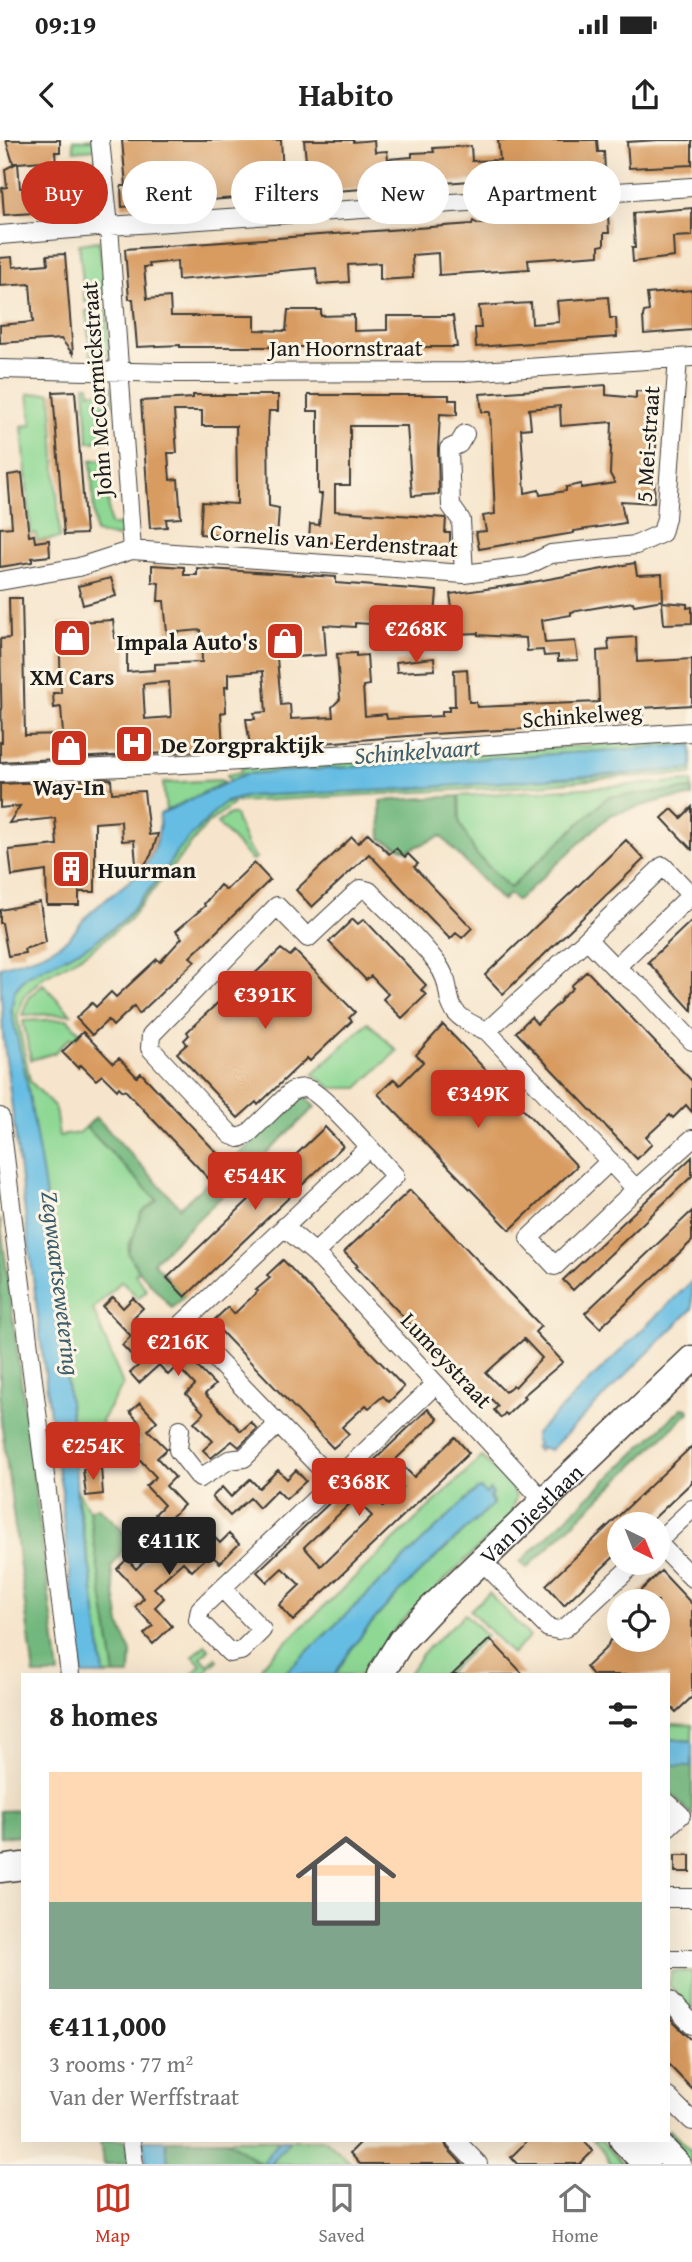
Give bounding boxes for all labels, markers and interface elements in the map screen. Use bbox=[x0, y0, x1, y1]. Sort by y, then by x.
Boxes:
text: 09:19 bbox=[35, 5, 96, 44]
text: Habito bbox=[298, 71, 394, 118]
icon: back bbox=[28, 76, 66, 114]
icon: share bbox=[626, 76, 664, 114]
chip: Buy bbox=[21, 161, 108, 224]
chip: Rent bbox=[122, 161, 217, 224]
chip: Filters bbox=[231, 161, 343, 224]
chip: New bbox=[357, 161, 449, 224]
chip: Apartment bbox=[463, 161, 621, 224]
street label: John McCormickstraat bbox=[72, 280, 120, 501]
street label: Jan Hoornstraat bbox=[266, 331, 423, 364]
street label: 5 Mei-straat bbox=[626, 385, 668, 503]
street label: Cornelis van Eerdenstraat bbox=[209, 515, 459, 565]
pin: €268K bbox=[367, 606, 465, 665]
text: €268K bbox=[385, 611, 447, 644]
shop icon: XM Cars bbox=[51, 617, 93, 659]
shop icon: Impala Auto's bbox=[264, 620, 306, 662]
place label: Impala Auto's bbox=[117, 625, 258, 658]
place label: XM Cars bbox=[30, 660, 114, 693]
street label: Schinkelweg bbox=[521, 694, 644, 736]
hospital icon: De Zorgpraktijk bbox=[113, 723, 155, 765]
shop icon: Way-In bbox=[48, 727, 90, 769]
place label: De Zorgpraktijk bbox=[161, 728, 325, 761]
water label: Schinkelvaart bbox=[353, 729, 482, 773]
place label: Way-In bbox=[33, 770, 105, 803]
building icon: Huurman bbox=[50, 848, 92, 890]
place label: Huurman bbox=[98, 853, 196, 886]
pin: €391K bbox=[216, 972, 314, 1031]
text: €391K bbox=[234, 977, 296, 1010]
pin: €349K bbox=[429, 1070, 527, 1130]
text: €349K bbox=[447, 1076, 509, 1109]
pin: €544K bbox=[206, 1152, 304, 1212]
text: €544K bbox=[224, 1158, 286, 1191]
water label: Zegwaartsewetering bbox=[32, 1189, 90, 1377]
street label: Lumeystraat bbox=[394, 1304, 500, 1416]
pin: €216K bbox=[129, 1318, 227, 1378]
text: €216K bbox=[147, 1324, 209, 1357]
pin: €254K bbox=[44, 1422, 142, 1482]
text: €254K bbox=[62, 1428, 124, 1461]
street label: Van Diestlaan bbox=[472, 1456, 590, 1571]
pin: €368K bbox=[310, 1458, 408, 1518]
text: €368K bbox=[328, 1464, 390, 1497]
north arrow bbox=[607, 1512, 670, 1575]
map controls bbox=[607, 1512, 670, 1652]
pin: €411K bbox=[120, 1518, 218, 1577]
text: €411K bbox=[138, 1523, 200, 1556]
button: locate bbox=[607, 1589, 670, 1652]
text: 8 homes bbox=[49, 1693, 158, 1737]
icon: filters bbox=[604, 1696, 642, 1734]
icon: home bbox=[283, 1818, 409, 1944]
text: €411,000 bbox=[49, 2003, 166, 2047]
text: 3 rooms · 77 m² bbox=[49, 2047, 193, 2080]
text: Van der Werffstraat bbox=[49, 2080, 239, 2113]
tab: Map bbox=[94, 2179, 132, 2249]
tab: Saved bbox=[319, 2179, 365, 2249]
tab: Home bbox=[552, 2179, 598, 2249]

